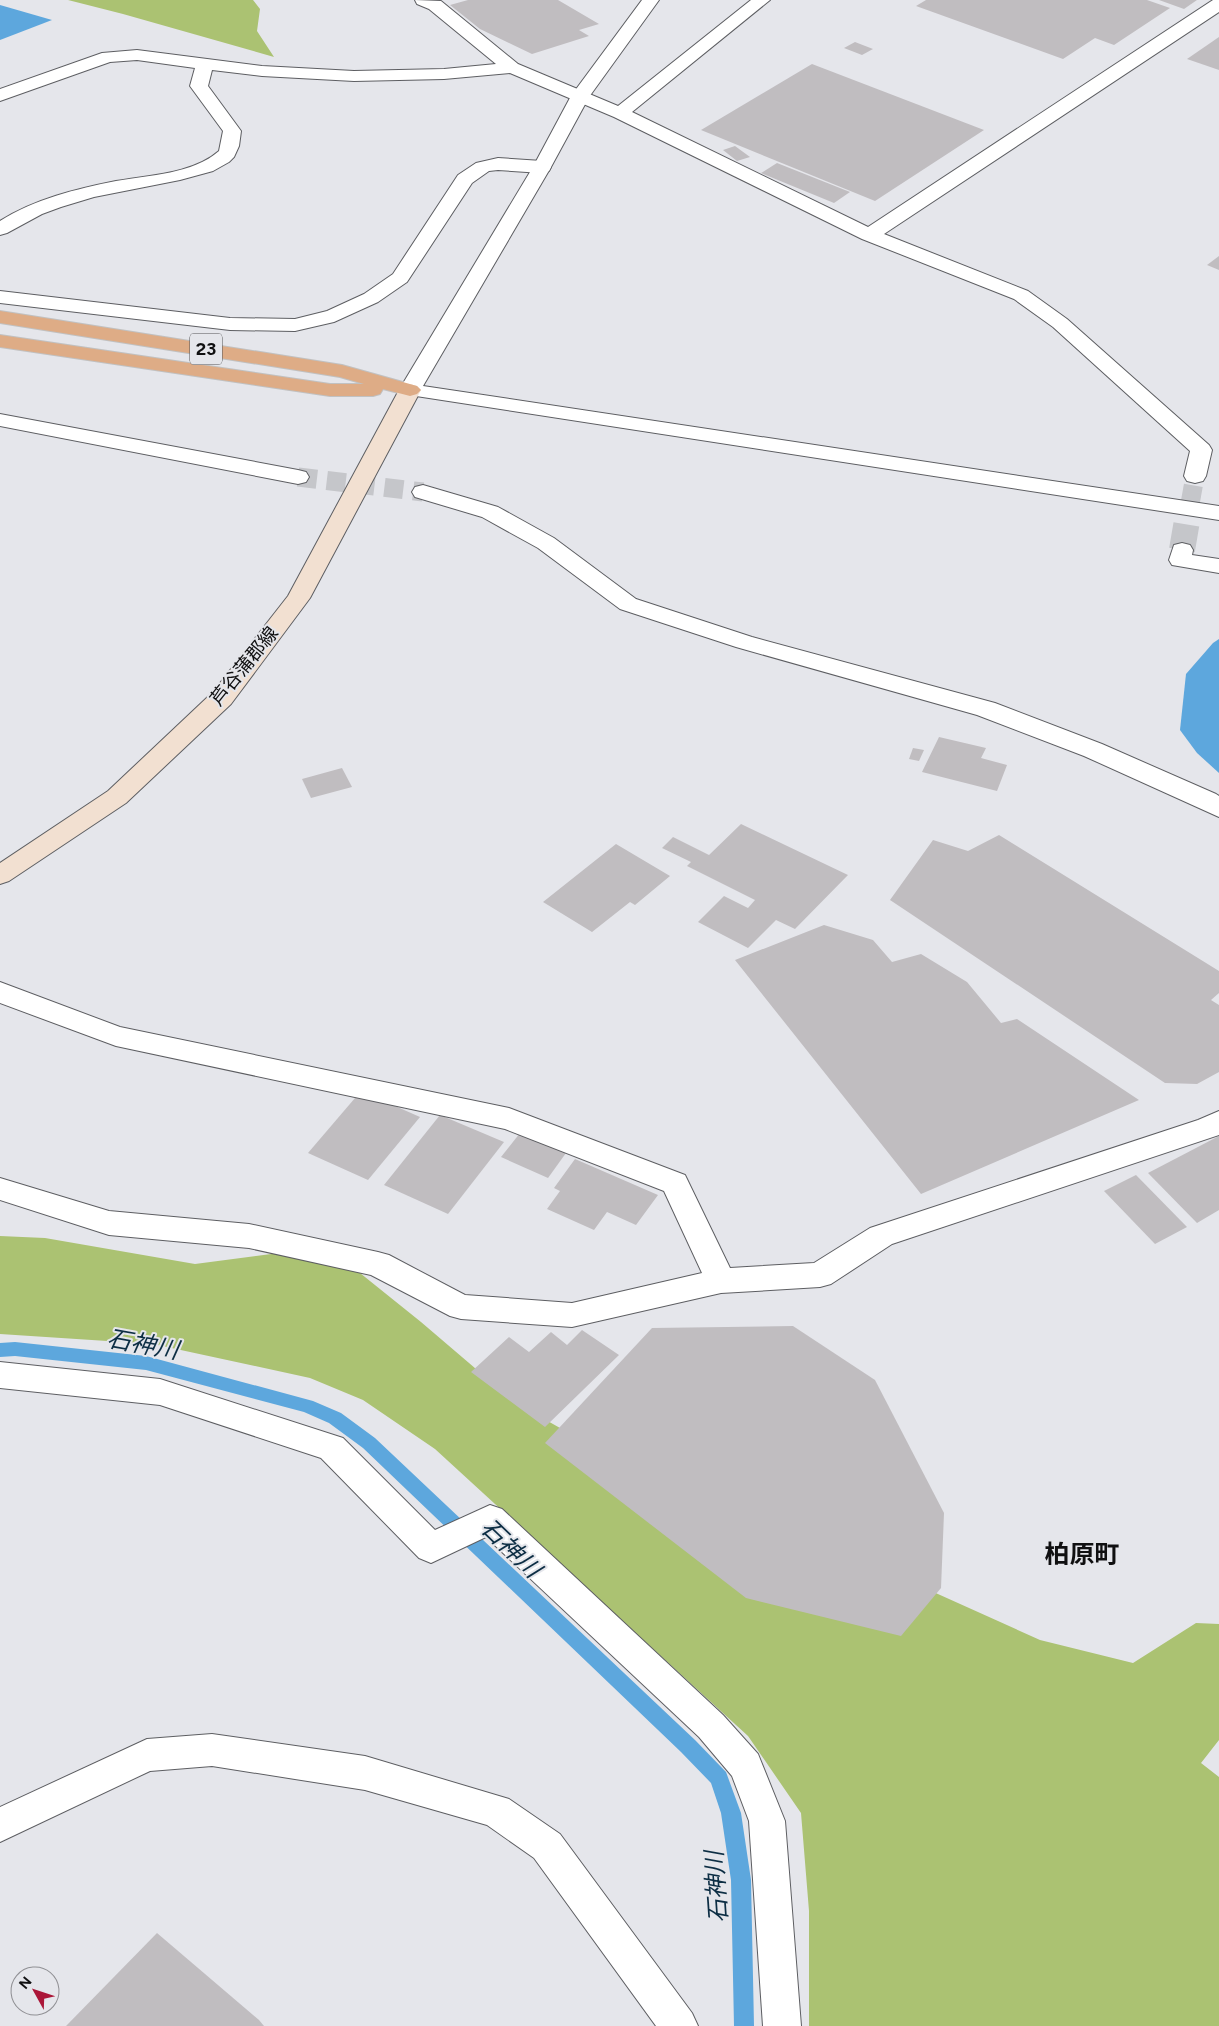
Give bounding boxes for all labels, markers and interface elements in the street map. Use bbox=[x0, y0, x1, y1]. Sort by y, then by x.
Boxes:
road number: 23 bbox=[190, 334, 222, 364]
street label: 芦谷蒲郡線 bbox=[205, 622, 283, 710]
water label: 石神川 bbox=[105, 1323, 184, 1365]
water label: 石神川 bbox=[475, 1513, 549, 1586]
district label: 柏原町 bbox=[1044, 1539, 1120, 1569]
water label: 石神川 bbox=[699, 1847, 733, 1924]
north arrow bbox=[10, 1966, 60, 2016]
text: N bbox=[15, 1973, 35, 1993]

